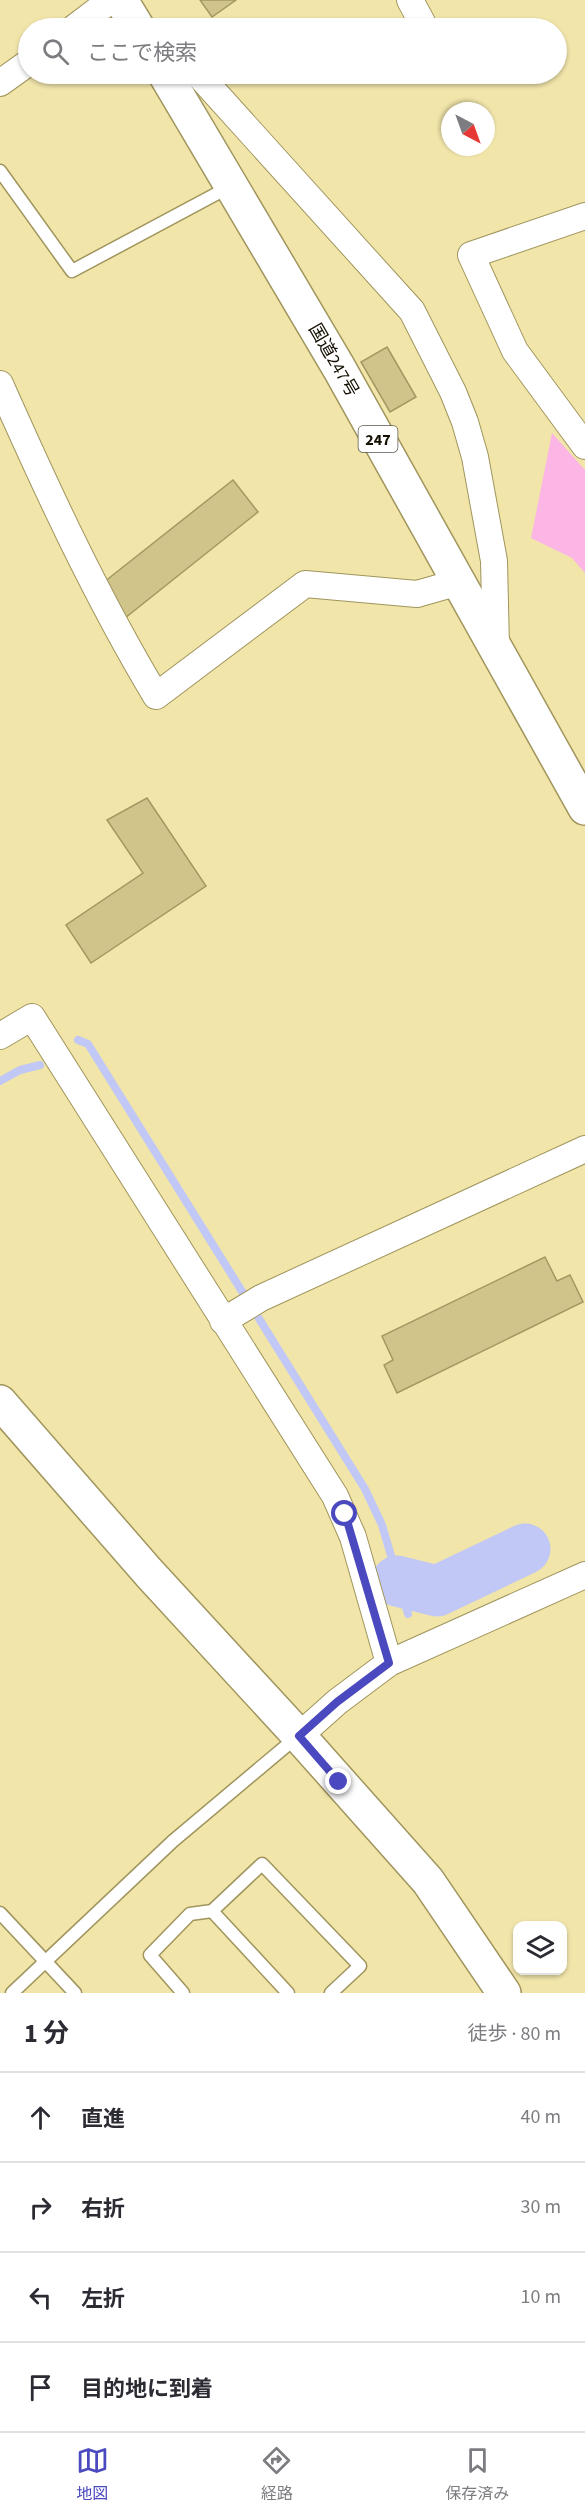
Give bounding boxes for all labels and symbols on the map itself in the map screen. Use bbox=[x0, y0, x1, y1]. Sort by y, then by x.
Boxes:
north arrow bbox=[441, 102, 495, 156]
street label: 国道247号 bbox=[303, 319, 365, 402]
road number: 247 bbox=[358, 426, 398, 452]
route start bbox=[331, 1500, 357, 1526]
route end bbox=[325, 1768, 351, 1794]

